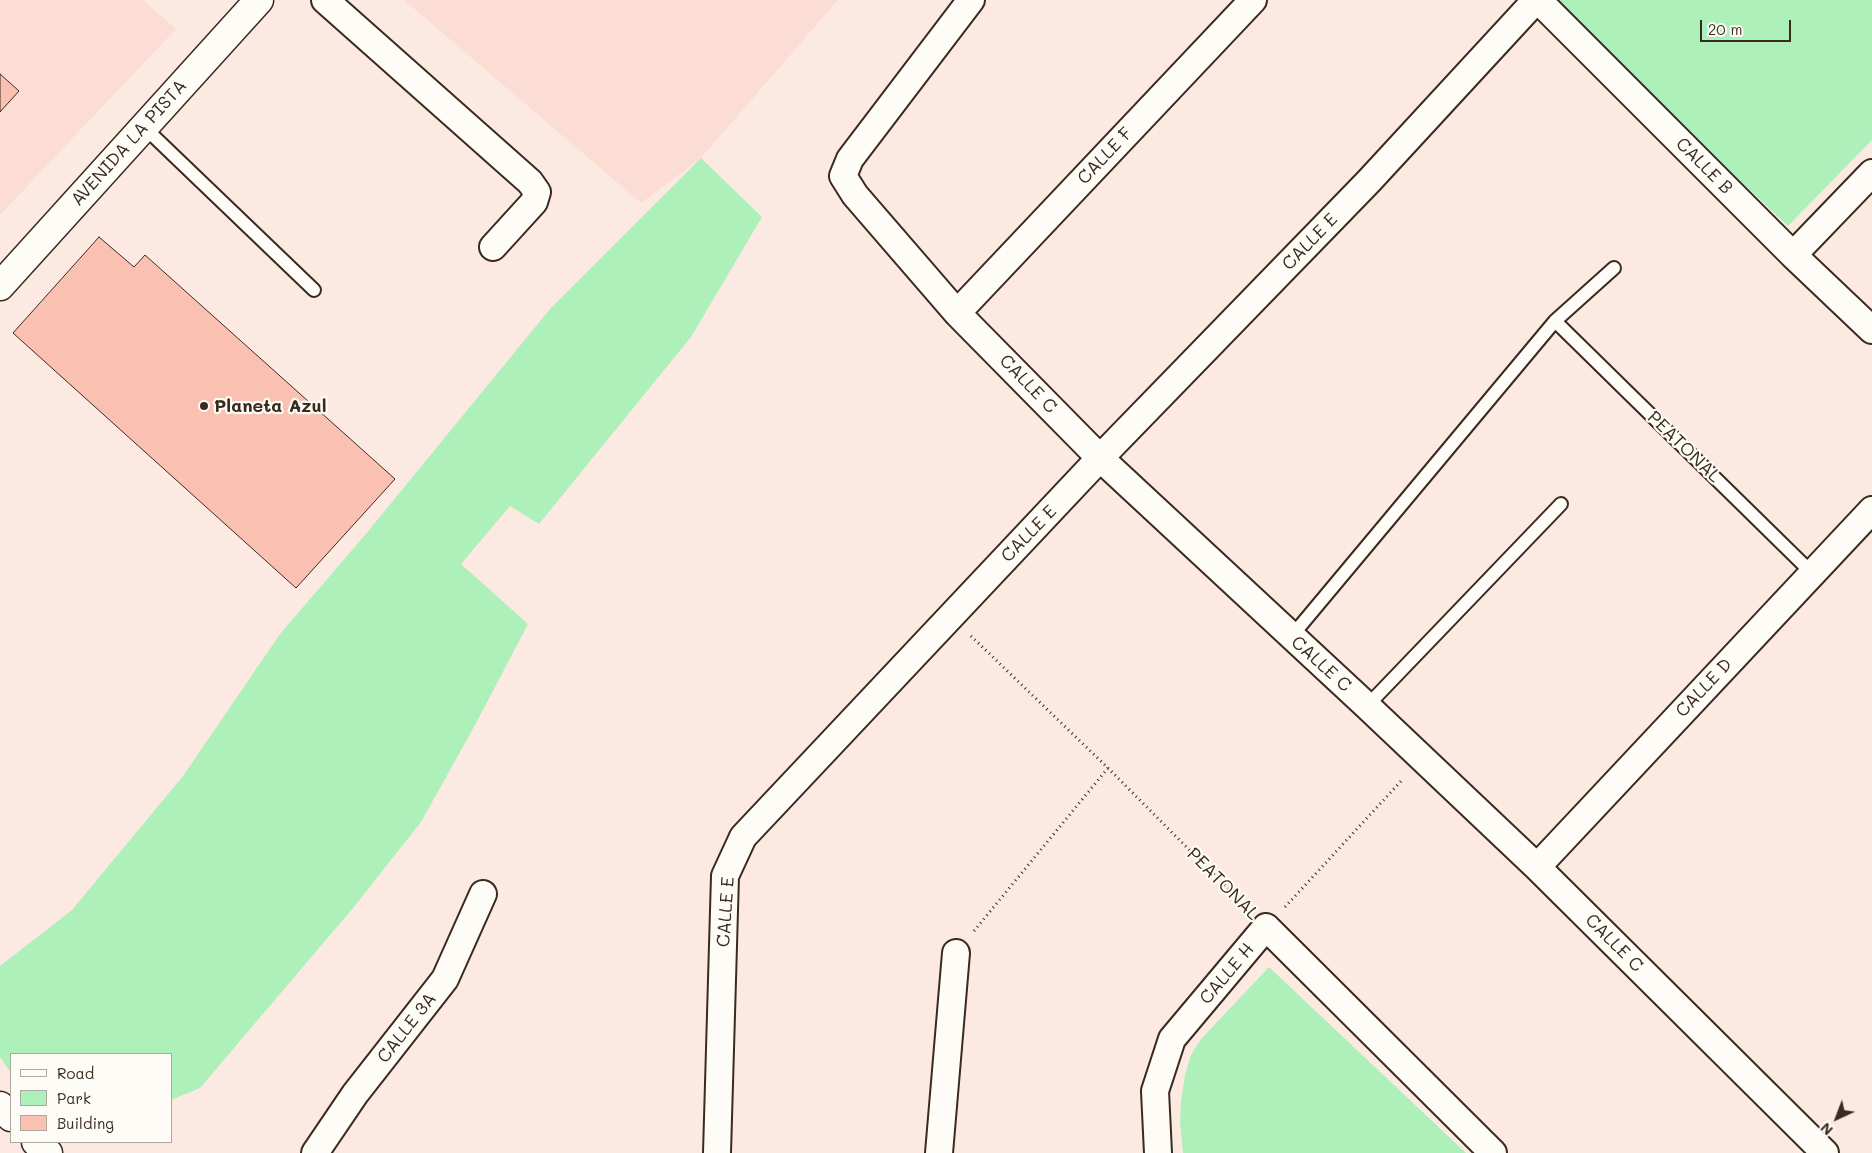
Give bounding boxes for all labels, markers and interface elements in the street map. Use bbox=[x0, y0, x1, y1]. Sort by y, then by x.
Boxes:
scale bar bbox=[1702, 10, 1793, 42]
text: 20 m bbox=[1708, 19, 1742, 39]
street label: AVENIDA LA PISTA bbox=[67, 75, 191, 211]
street label: CALLE F bbox=[1073, 123, 1137, 189]
street label: CALLE B bbox=[1671, 133, 1737, 199]
street label: CALLE E bbox=[1278, 209, 1342, 275]
street label: CALLE C bbox=[995, 350, 1061, 418]
place label: Planeta Azul bbox=[214, 395, 327, 417]
marker: Planeta Azul bbox=[198, 400, 210, 412]
street label: PEATONAL bbox=[1643, 407, 1725, 487]
street label: CALLE E bbox=[997, 501, 1061, 567]
street label: CALLE C bbox=[1287, 631, 1355, 697]
street label: CALLE D bbox=[1671, 654, 1737, 722]
street label: PEATONAL bbox=[1182, 843, 1264, 925]
street label: CALLE E bbox=[713, 876, 739, 948]
street label: CALLE C bbox=[1580, 909, 1648, 977]
street label: CALLE H bbox=[1195, 939, 1259, 1009]
street label: CALLE 3A bbox=[373, 989, 441, 1067]
legend bbox=[10, 1053, 172, 1143]
text: Road bbox=[57, 1063, 94, 1083]
text: Park bbox=[57, 1088, 91, 1108]
north arrow bbox=[1812, 1093, 1862, 1143]
text: Building bbox=[57, 1113, 114, 1133]
text: N bbox=[1816, 1119, 1837, 1140]

